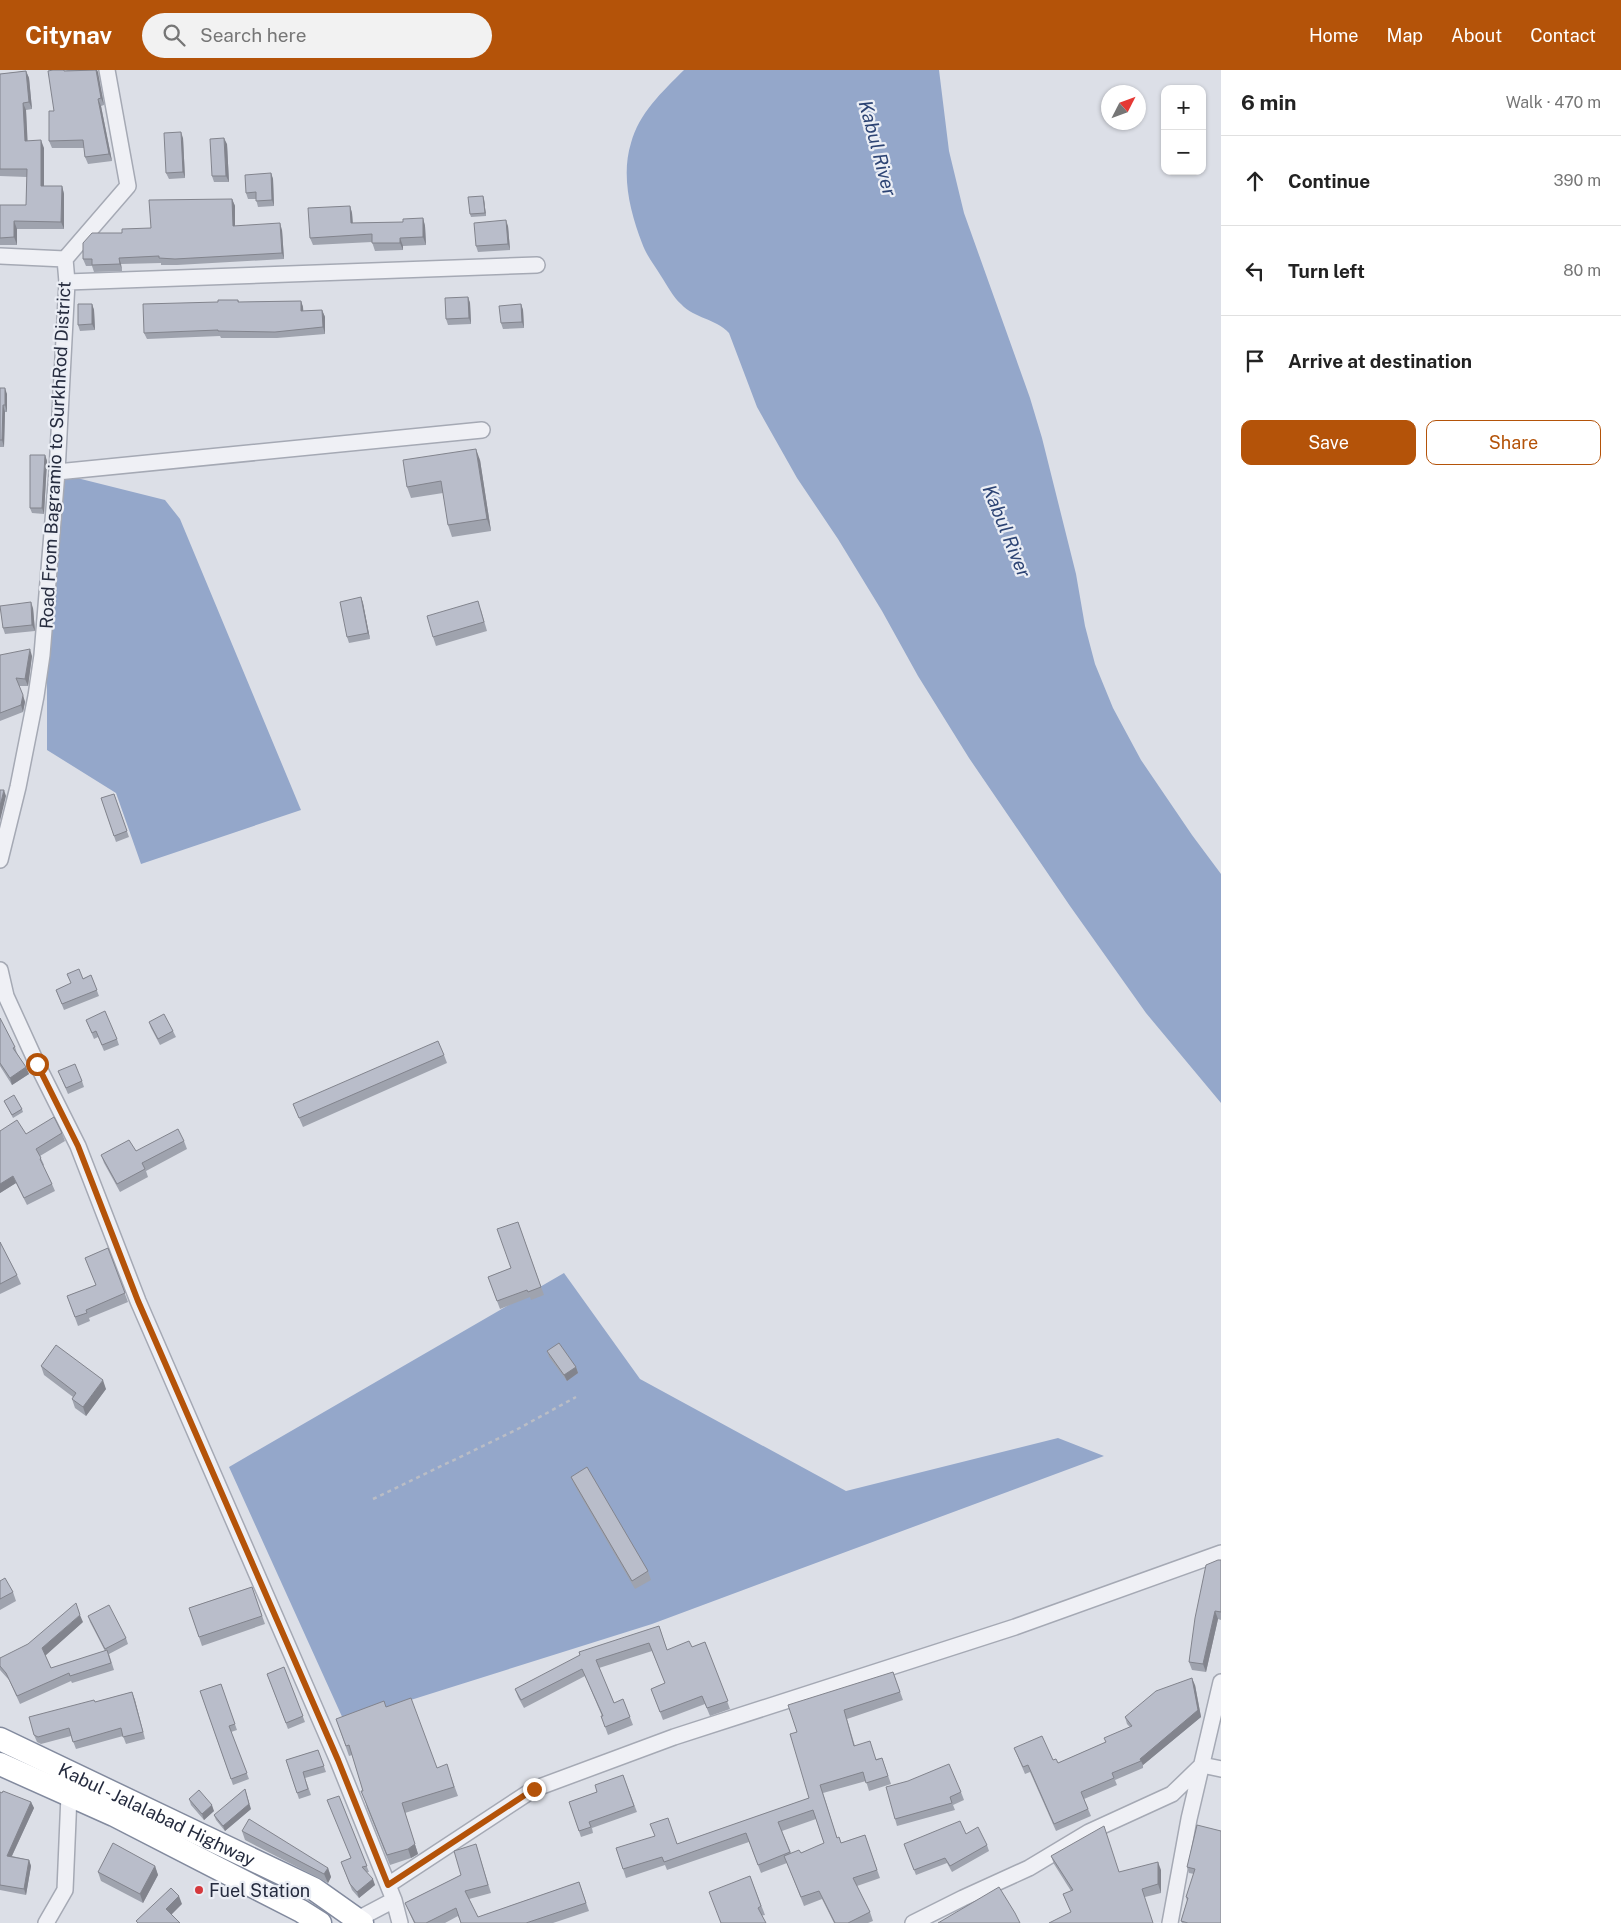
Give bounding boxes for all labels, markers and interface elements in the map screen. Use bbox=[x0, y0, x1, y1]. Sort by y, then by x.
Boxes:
search box bbox=[142, 13, 492, 58]
text: Citynav bbox=[25, 21, 112, 49]
icon: search bbox=[160, 21, 188, 49]
text: Search here bbox=[200, 24, 307, 46]
text: Home bbox=[1309, 25, 1359, 46]
text: Map bbox=[1387, 25, 1423, 46]
text: About bbox=[1451, 25, 1502, 46]
text: Contact bbox=[1530, 25, 1596, 46]
north arrow bbox=[1101, 85, 1146, 130]
map controls bbox=[1161, 85, 1206, 175]
button: + bbox=[1161, 85, 1206, 130]
text: 6 min bbox=[1241, 90, 1297, 115]
text: Walk · 470 m bbox=[1506, 93, 1601, 112]
water label: Kabul River bbox=[855, 98, 902, 199]
button: − bbox=[1161, 130, 1206, 175]
icon: ahead bbox=[1241, 167, 1269, 195]
text: Continue bbox=[1288, 170, 1370, 192]
text: 390 m bbox=[1554, 171, 1601, 190]
icon: left bbox=[1241, 257, 1269, 285]
text: Turn left bbox=[1288, 260, 1365, 282]
text: 80 m bbox=[1563, 261, 1601, 280]
street label: Road From Bagramio to SurkhRod District bbox=[35, 281, 75, 629]
icon: arrive bbox=[1241, 347, 1269, 375]
text: Arrive at destination bbox=[1288, 350, 1472, 372]
button: Save bbox=[1241, 420, 1416, 465]
button: Share bbox=[1426, 420, 1601, 465]
water label: Kabul River bbox=[978, 481, 1036, 581]
route start bbox=[26, 1053, 49, 1076]
street label: Kabul - Jalalabad Highway bbox=[55, 1758, 259, 1870]
route end bbox=[523, 1778, 546, 1801]
place label: Fuel Station bbox=[209, 1880, 310, 1901]
marker: Fuel Station bbox=[193, 1884, 205, 1896]

